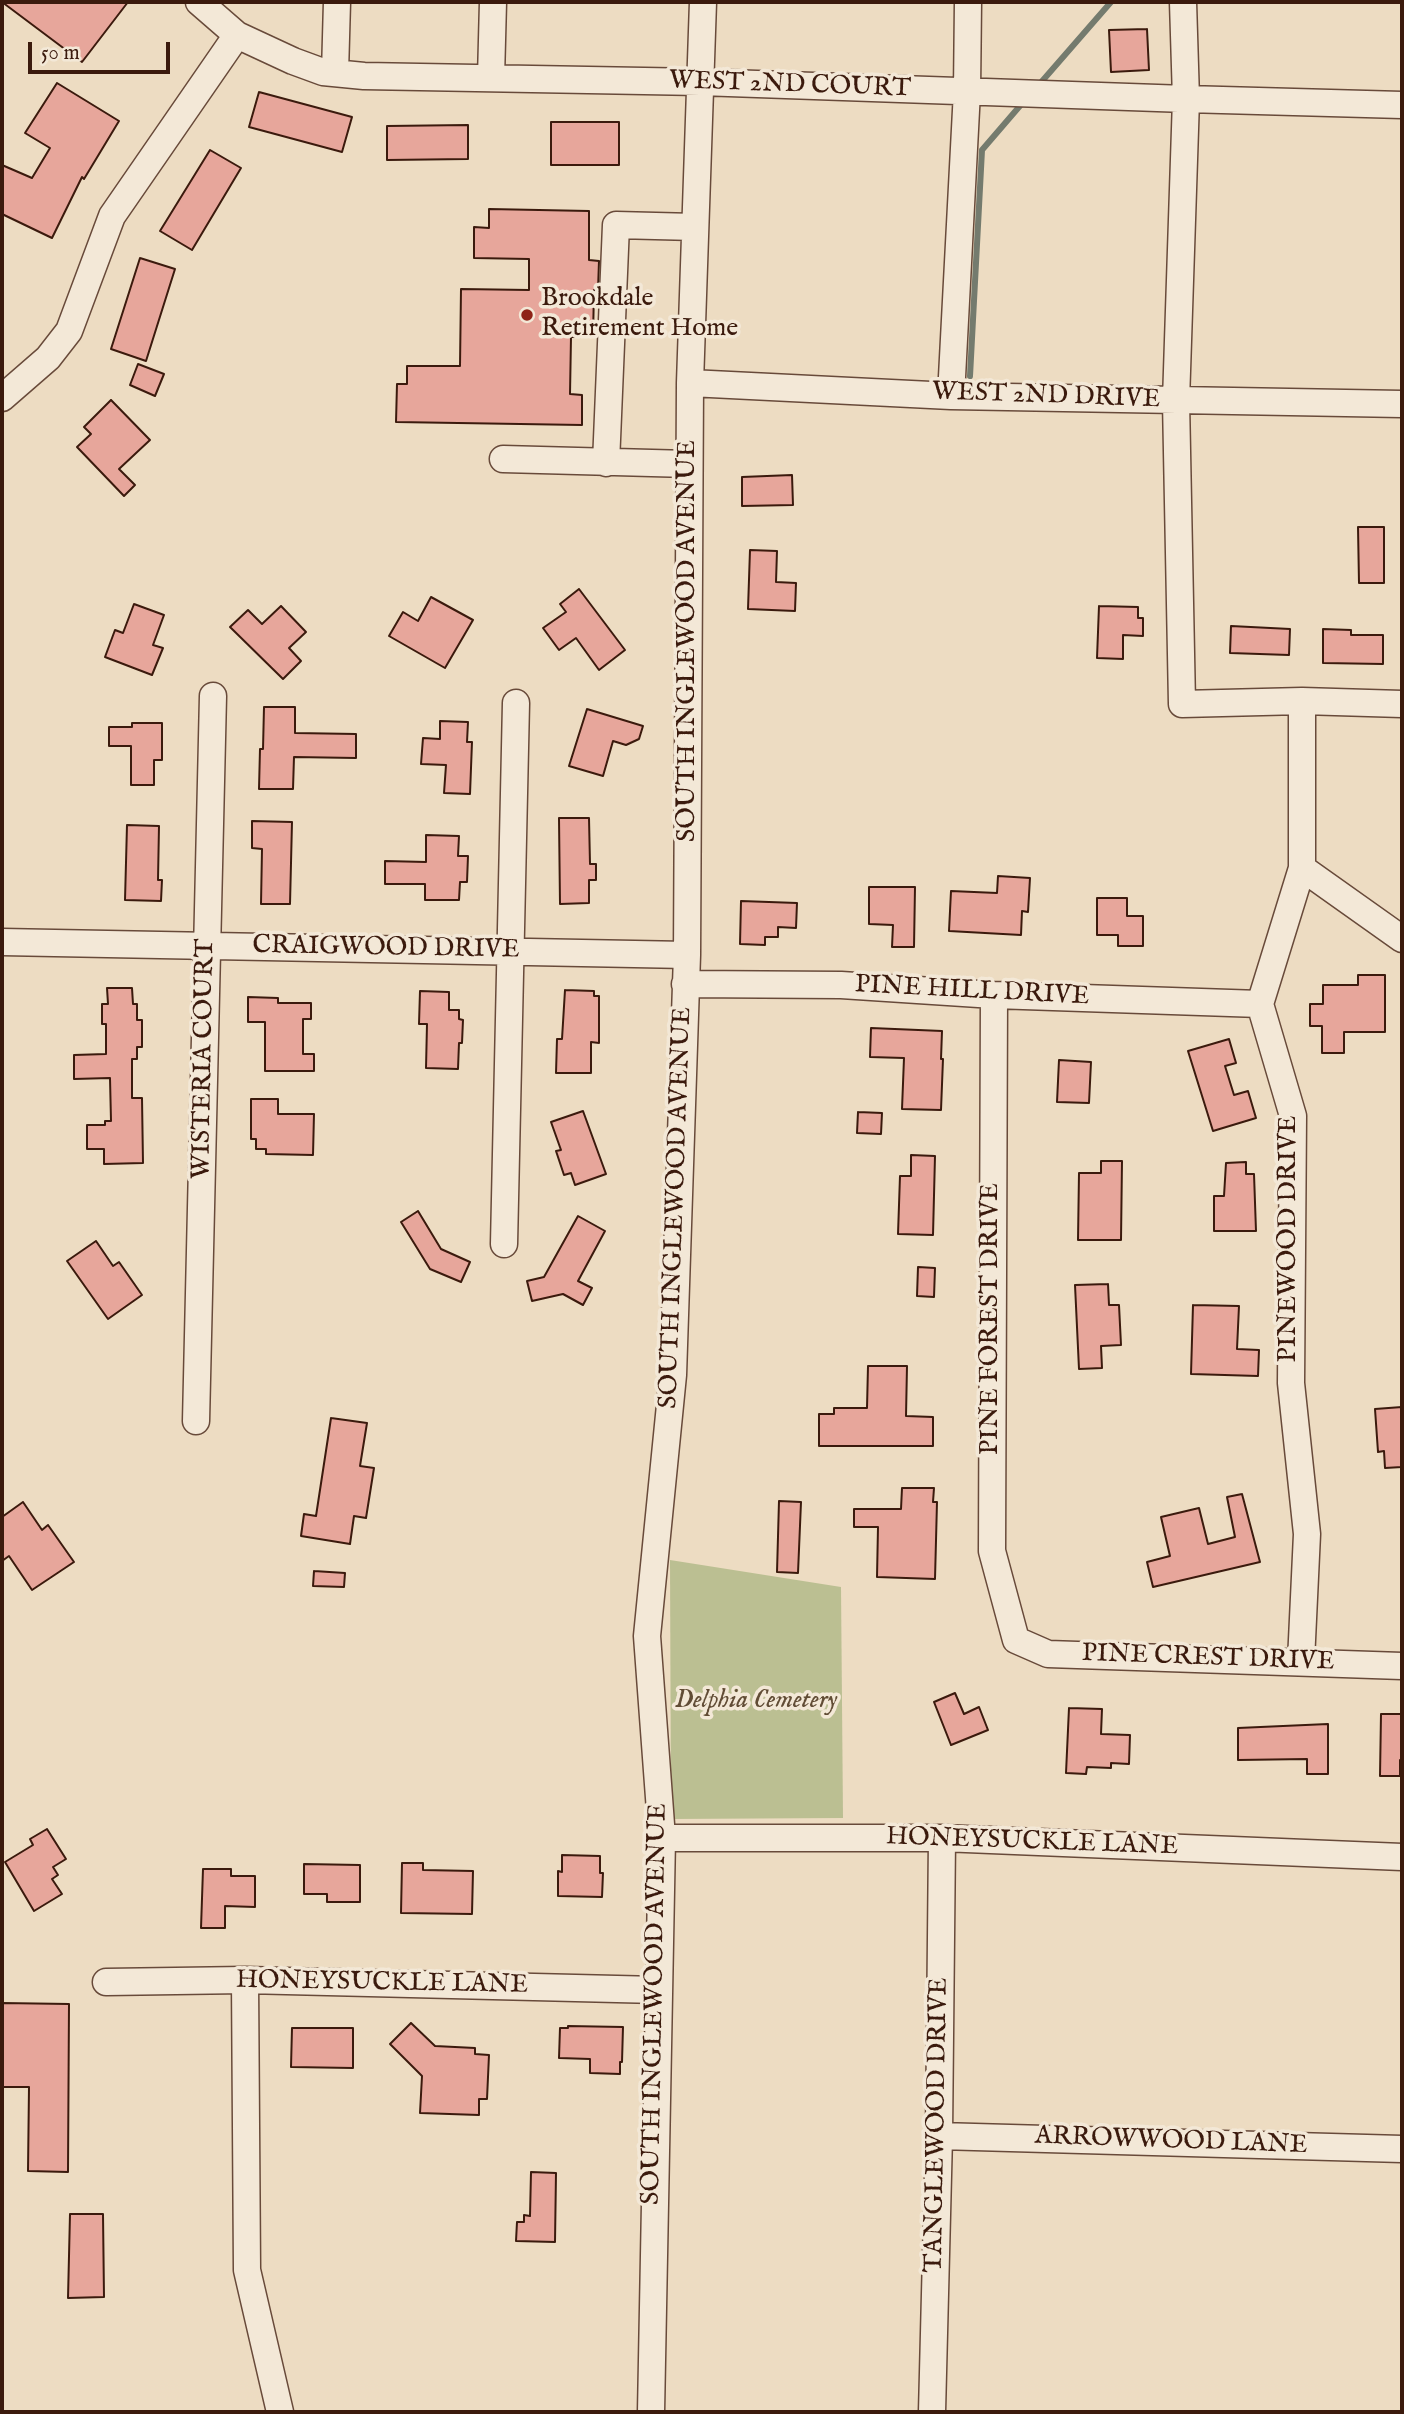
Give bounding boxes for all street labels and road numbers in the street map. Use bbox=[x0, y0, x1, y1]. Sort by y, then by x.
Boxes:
street label: WEST 2ND COURT bbox=[668, 66, 912, 106]
street label: WEST 2ND DRIVE bbox=[931, 377, 1161, 417]
street label: SOUTH INGLEWOOD AVENUE bbox=[673, 440, 705, 842]
street label: CRAIGWOOD DRIVE bbox=[252, 931, 520, 967]
street label: WISTERIA COURT bbox=[187, 939, 223, 1179]
street label: PINE HILL DRIVE bbox=[854, 970, 1090, 1014]
street label: SOUTH INGLEWOOD AVENUE bbox=[654, 1007, 700, 1409]
street label: PINEWOOD DRIVE bbox=[1274, 1116, 1306, 1362]
street label: PINE FOREST DRIVE bbox=[976, 1183, 1008, 1455]
street label: PINE CREST DRIVE bbox=[1081, 1639, 1335, 1679]
street label: SOUTH INGLEWOOD AVENUE bbox=[637, 1803, 675, 2205]
street label: HONEYSUCKLE LANE bbox=[885, 1822, 1179, 1864]
street label: HONEYSUCKLE LANE bbox=[236, 1966, 528, 2002]
street label: TANGLEWOOD DRIVE bbox=[920, 1977, 956, 2273]
street label: ARROWWOOD LANE bbox=[1034, 2122, 1308, 2162]

